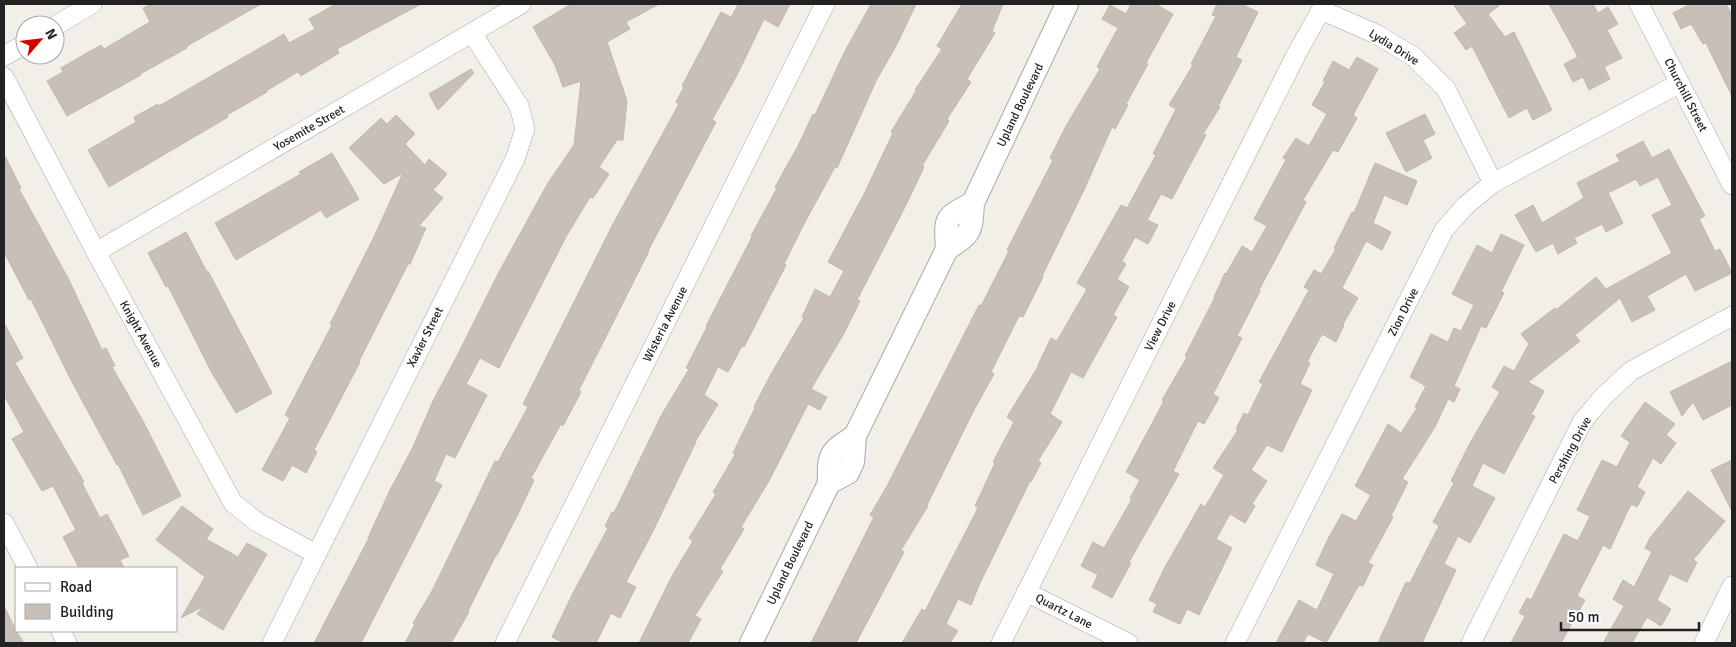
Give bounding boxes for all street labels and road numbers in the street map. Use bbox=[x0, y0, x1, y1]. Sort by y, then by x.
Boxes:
street label: Lydia Drive bbox=[1366, 26, 1422, 69]
street label: Churchill Street bbox=[1661, 56, 1711, 135]
street label: Upland Boulevard bbox=[994, 61, 1047, 149]
street label: Yosemite Street bbox=[271, 102, 347, 155]
street label: Wisteria Avenue bbox=[640, 284, 691, 365]
street label: Zion Drive bbox=[1385, 286, 1422, 339]
street label: Knight Avenue bbox=[116, 298, 165, 370]
street label: View Drive bbox=[1141, 299, 1179, 354]
street label: Xavier Street bbox=[404, 305, 447, 370]
street label: Pershing Drive bbox=[1546, 414, 1595, 486]
street label: Upland Boulevard bbox=[764, 519, 817, 607]
street label: Quartz Lane bbox=[1033, 591, 1095, 632]

